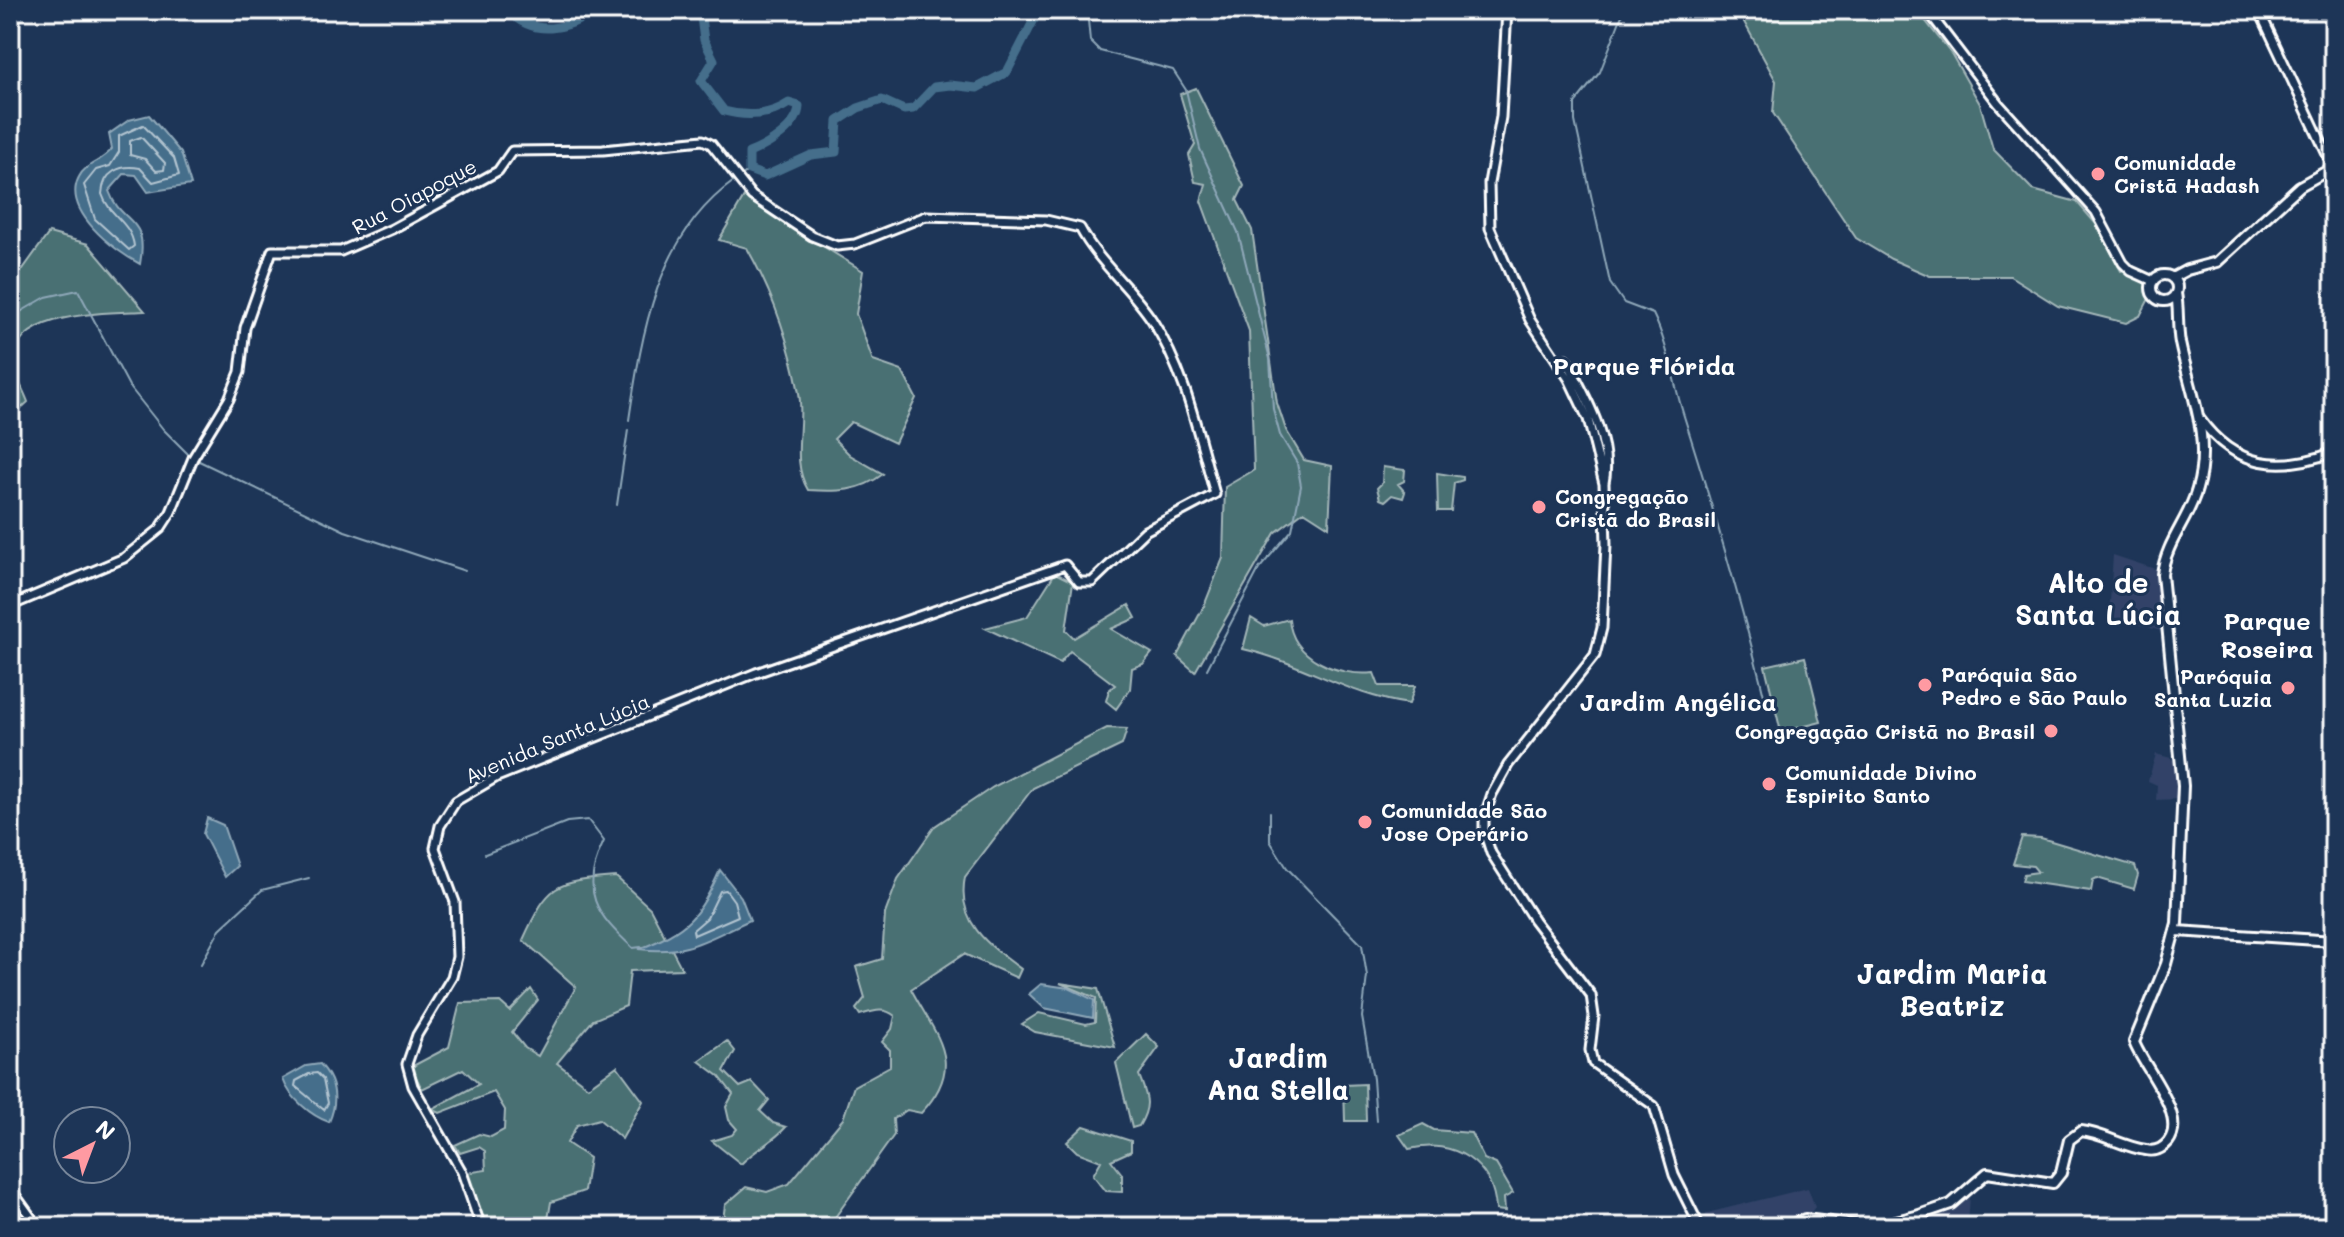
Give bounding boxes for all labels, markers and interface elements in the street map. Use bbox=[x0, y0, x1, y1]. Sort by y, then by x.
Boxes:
place label: Comunidade Cristã Hadash bbox=[2114, 149, 2259, 198]
street label: Rua Oiapoque bbox=[347, 152, 481, 240]
marker: Comunidade Cristã Hadash bbox=[2089, 165, 2107, 183]
district label: Parque Flórida bbox=[1553, 350, 1735, 381]
place label: Congregação Cristã do Brasil bbox=[1555, 483, 1716, 532]
marker: Congregação Cristã do Brasil bbox=[1530, 498, 1548, 516]
district label: Alto de Santa Lúcia bbox=[2015, 564, 2181, 632]
district label: Parque Roseira bbox=[2221, 605, 2313, 664]
place label: Paróquia São Pedro e São Paulo bbox=[1941, 661, 2127, 710]
place label: Paróquia Santa Luzia bbox=[2154, 663, 2272, 712]
marker: Paróquia São Pedro e São Paulo bbox=[1916, 676, 1934, 694]
marker: Paróquia Santa Luzia bbox=[2279, 679, 2297, 697]
district label: Jardim Angélica bbox=[1580, 686, 1776, 717]
street label: Avenida Santa Lúcia bbox=[461, 687, 653, 789]
place label: Congregação Cristã no Brasil bbox=[1735, 718, 2035, 744]
marker: Congregação Cristã no Brasil bbox=[2042, 722, 2060, 740]
place label: Comunidade Divino Espirito Santo bbox=[1785, 759, 1977, 808]
marker: Comunidade Divino Espirito Santo bbox=[1760, 775, 1778, 793]
place label: Comunidade São Jose Operário bbox=[1381, 797, 1547, 846]
marker: Comunidade São Jose Operário bbox=[1356, 813, 1374, 831]
district label: Jardim Maria Beatriz bbox=[1857, 955, 2047, 1023]
district label: Jardim Ana Stella bbox=[1207, 1039, 1349, 1107]
north arrow bbox=[52, 1105, 132, 1185]
text: N bbox=[90, 1113, 122, 1146]

